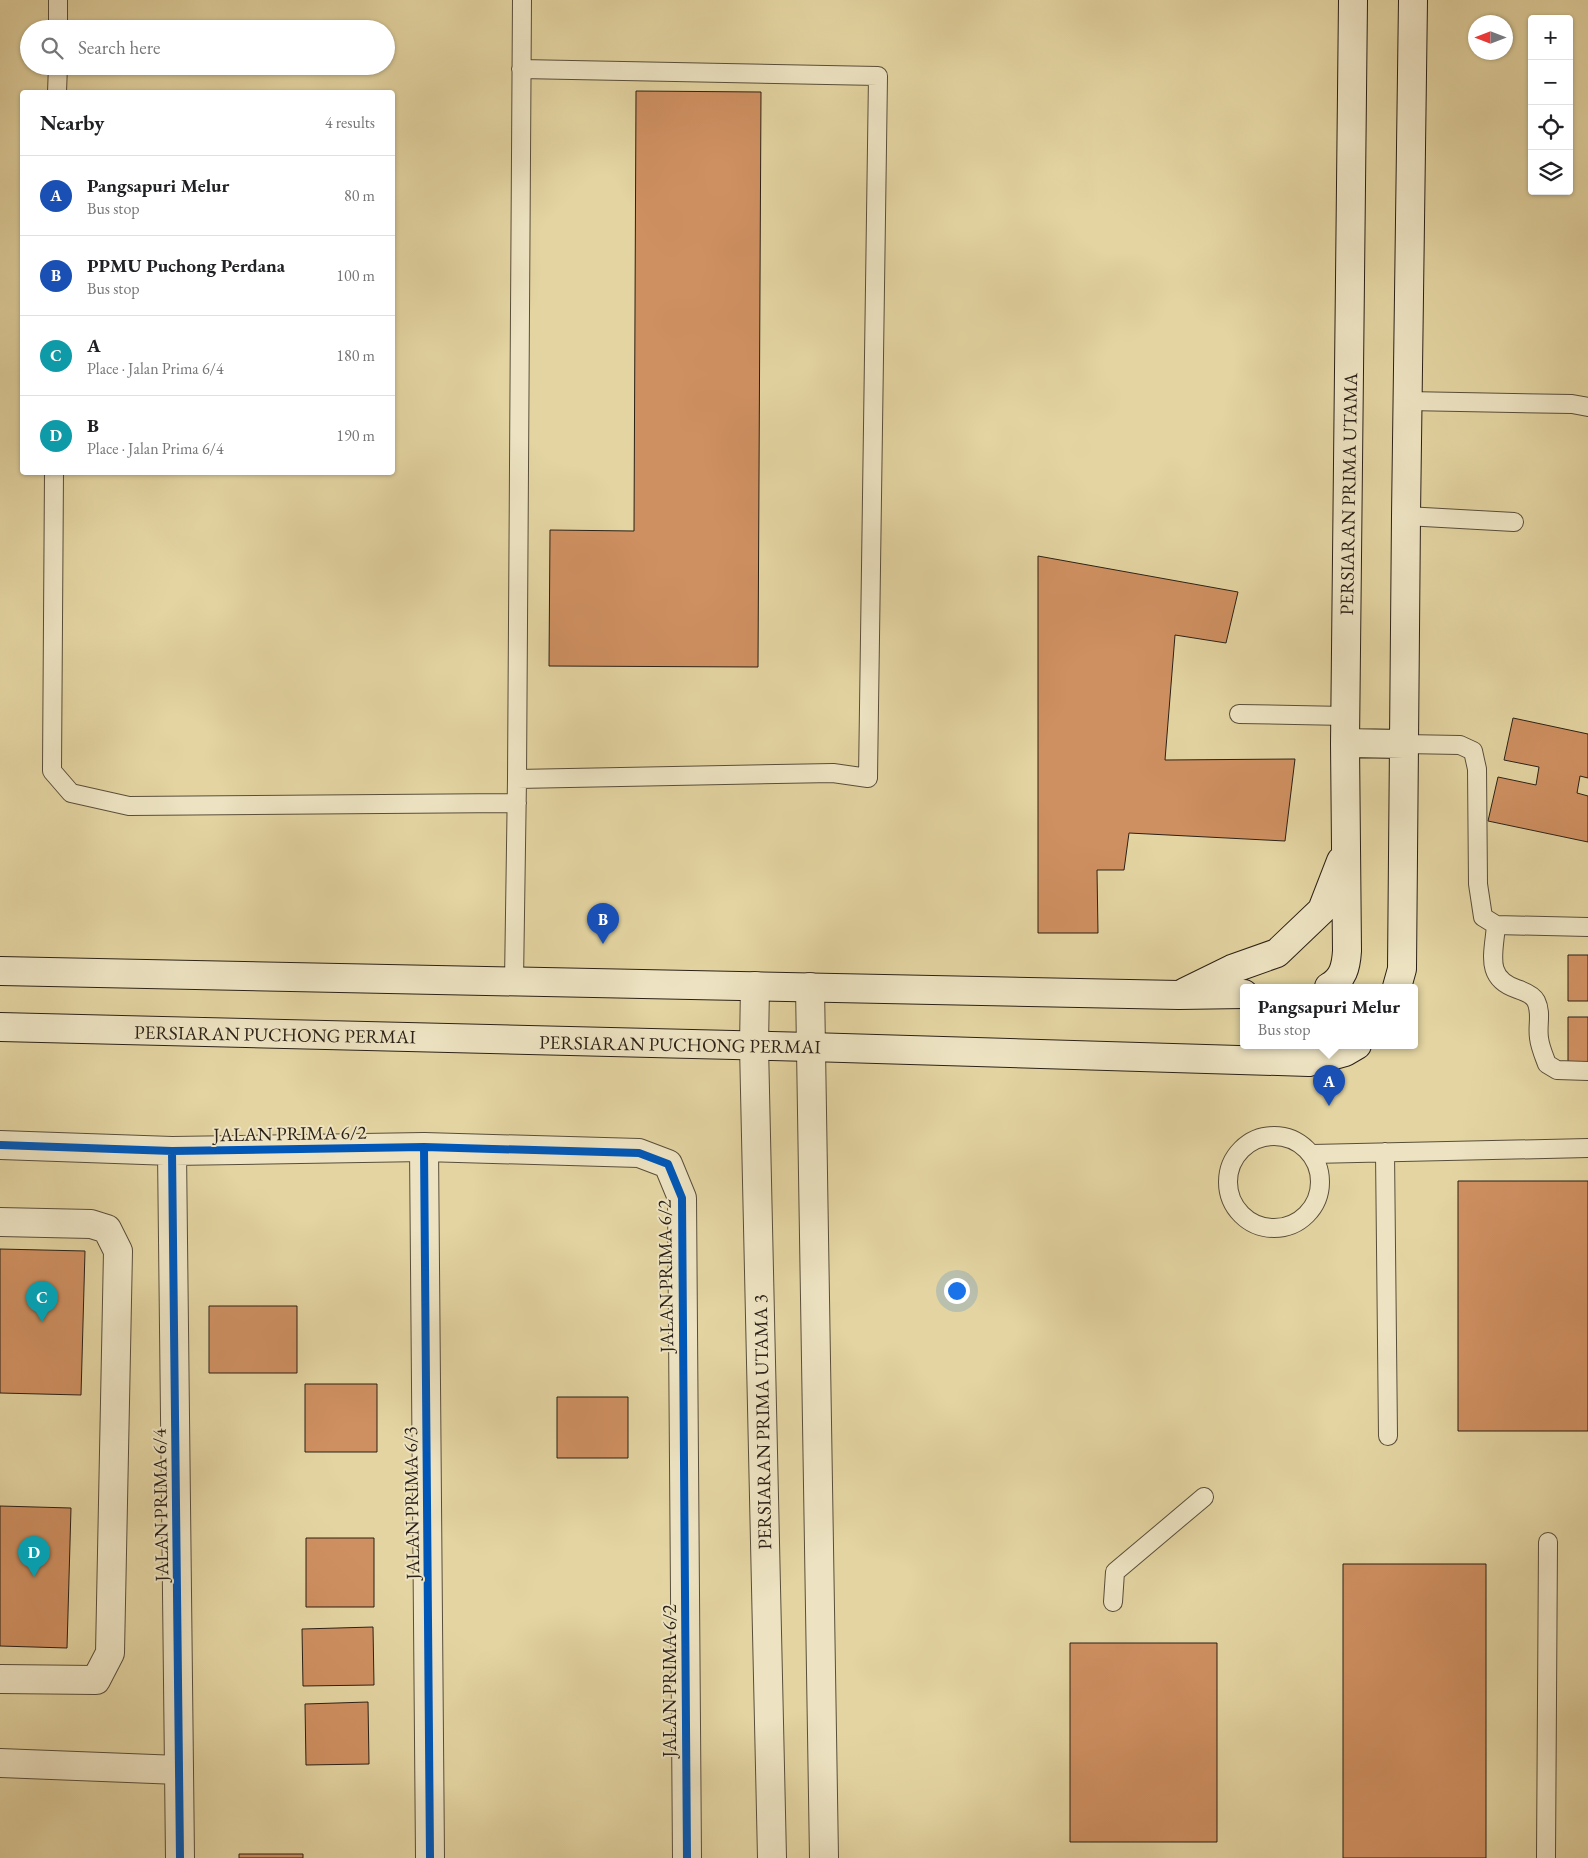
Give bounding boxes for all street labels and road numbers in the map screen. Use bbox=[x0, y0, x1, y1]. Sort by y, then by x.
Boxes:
street label: PERSIARAN PRIMA UTAMA bbox=[1334, 372, 1363, 616]
street label: PERSIARAN PUCHONG PERMAI bbox=[134, 1020, 417, 1049]
street label: PERSIARAN PUCHONG PERMAI bbox=[539, 1030, 822, 1059]
street label: JALAN PRIMA 6/2 bbox=[211, 1120, 367, 1147]
street label: JALAN PRIMA 6/2 bbox=[652, 1199, 679, 1355]
street label: PERSIARAN PRIMA UTAMA 3 bbox=[748, 1294, 777, 1550]
street label: JALAN PRIMA 6/3 bbox=[398, 1426, 425, 1582]
street label: JALAN PRIMA 6/4 bbox=[147, 1427, 174, 1584]
street label: JALAN PRIMA 6/2 bbox=[657, 1604, 682, 1760]

